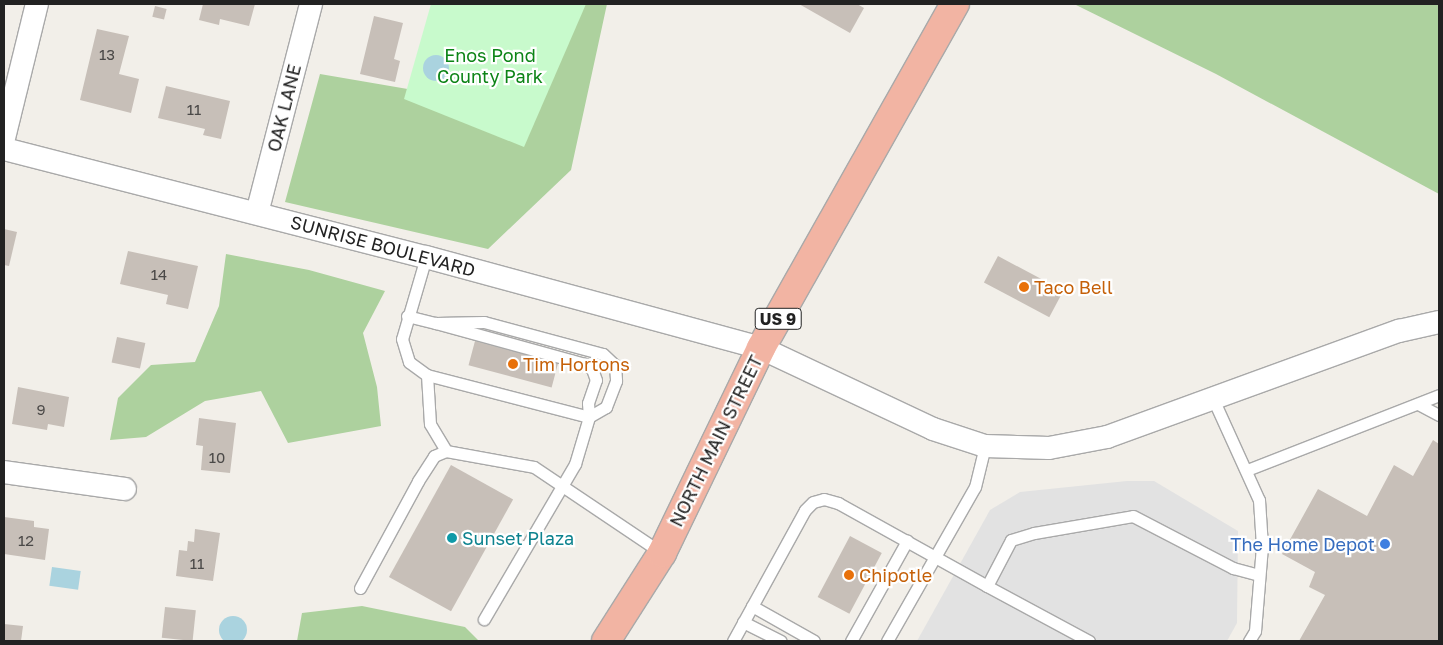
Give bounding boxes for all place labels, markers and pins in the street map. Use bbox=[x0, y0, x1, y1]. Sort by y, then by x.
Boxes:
place label: Taco Bell bbox=[1034, 276, 1113, 298]
marker: Taco Bell bbox=[1018, 281, 1030, 293]
place label: Tim Hortons bbox=[523, 353, 630, 375]
marker: Tim Hortons bbox=[507, 358, 519, 370]
place label: Sunset Plaza bbox=[462, 527, 574, 549]
marker: Sunset Plaza bbox=[446, 532, 458, 544]
place label: The Home Depot bbox=[1230, 533, 1375, 555]
marker: The Home Depot bbox=[1379, 538, 1391, 550]
place label: Chipotle bbox=[859, 564, 932, 586]
marker: Chipotle bbox=[843, 569, 855, 581]

